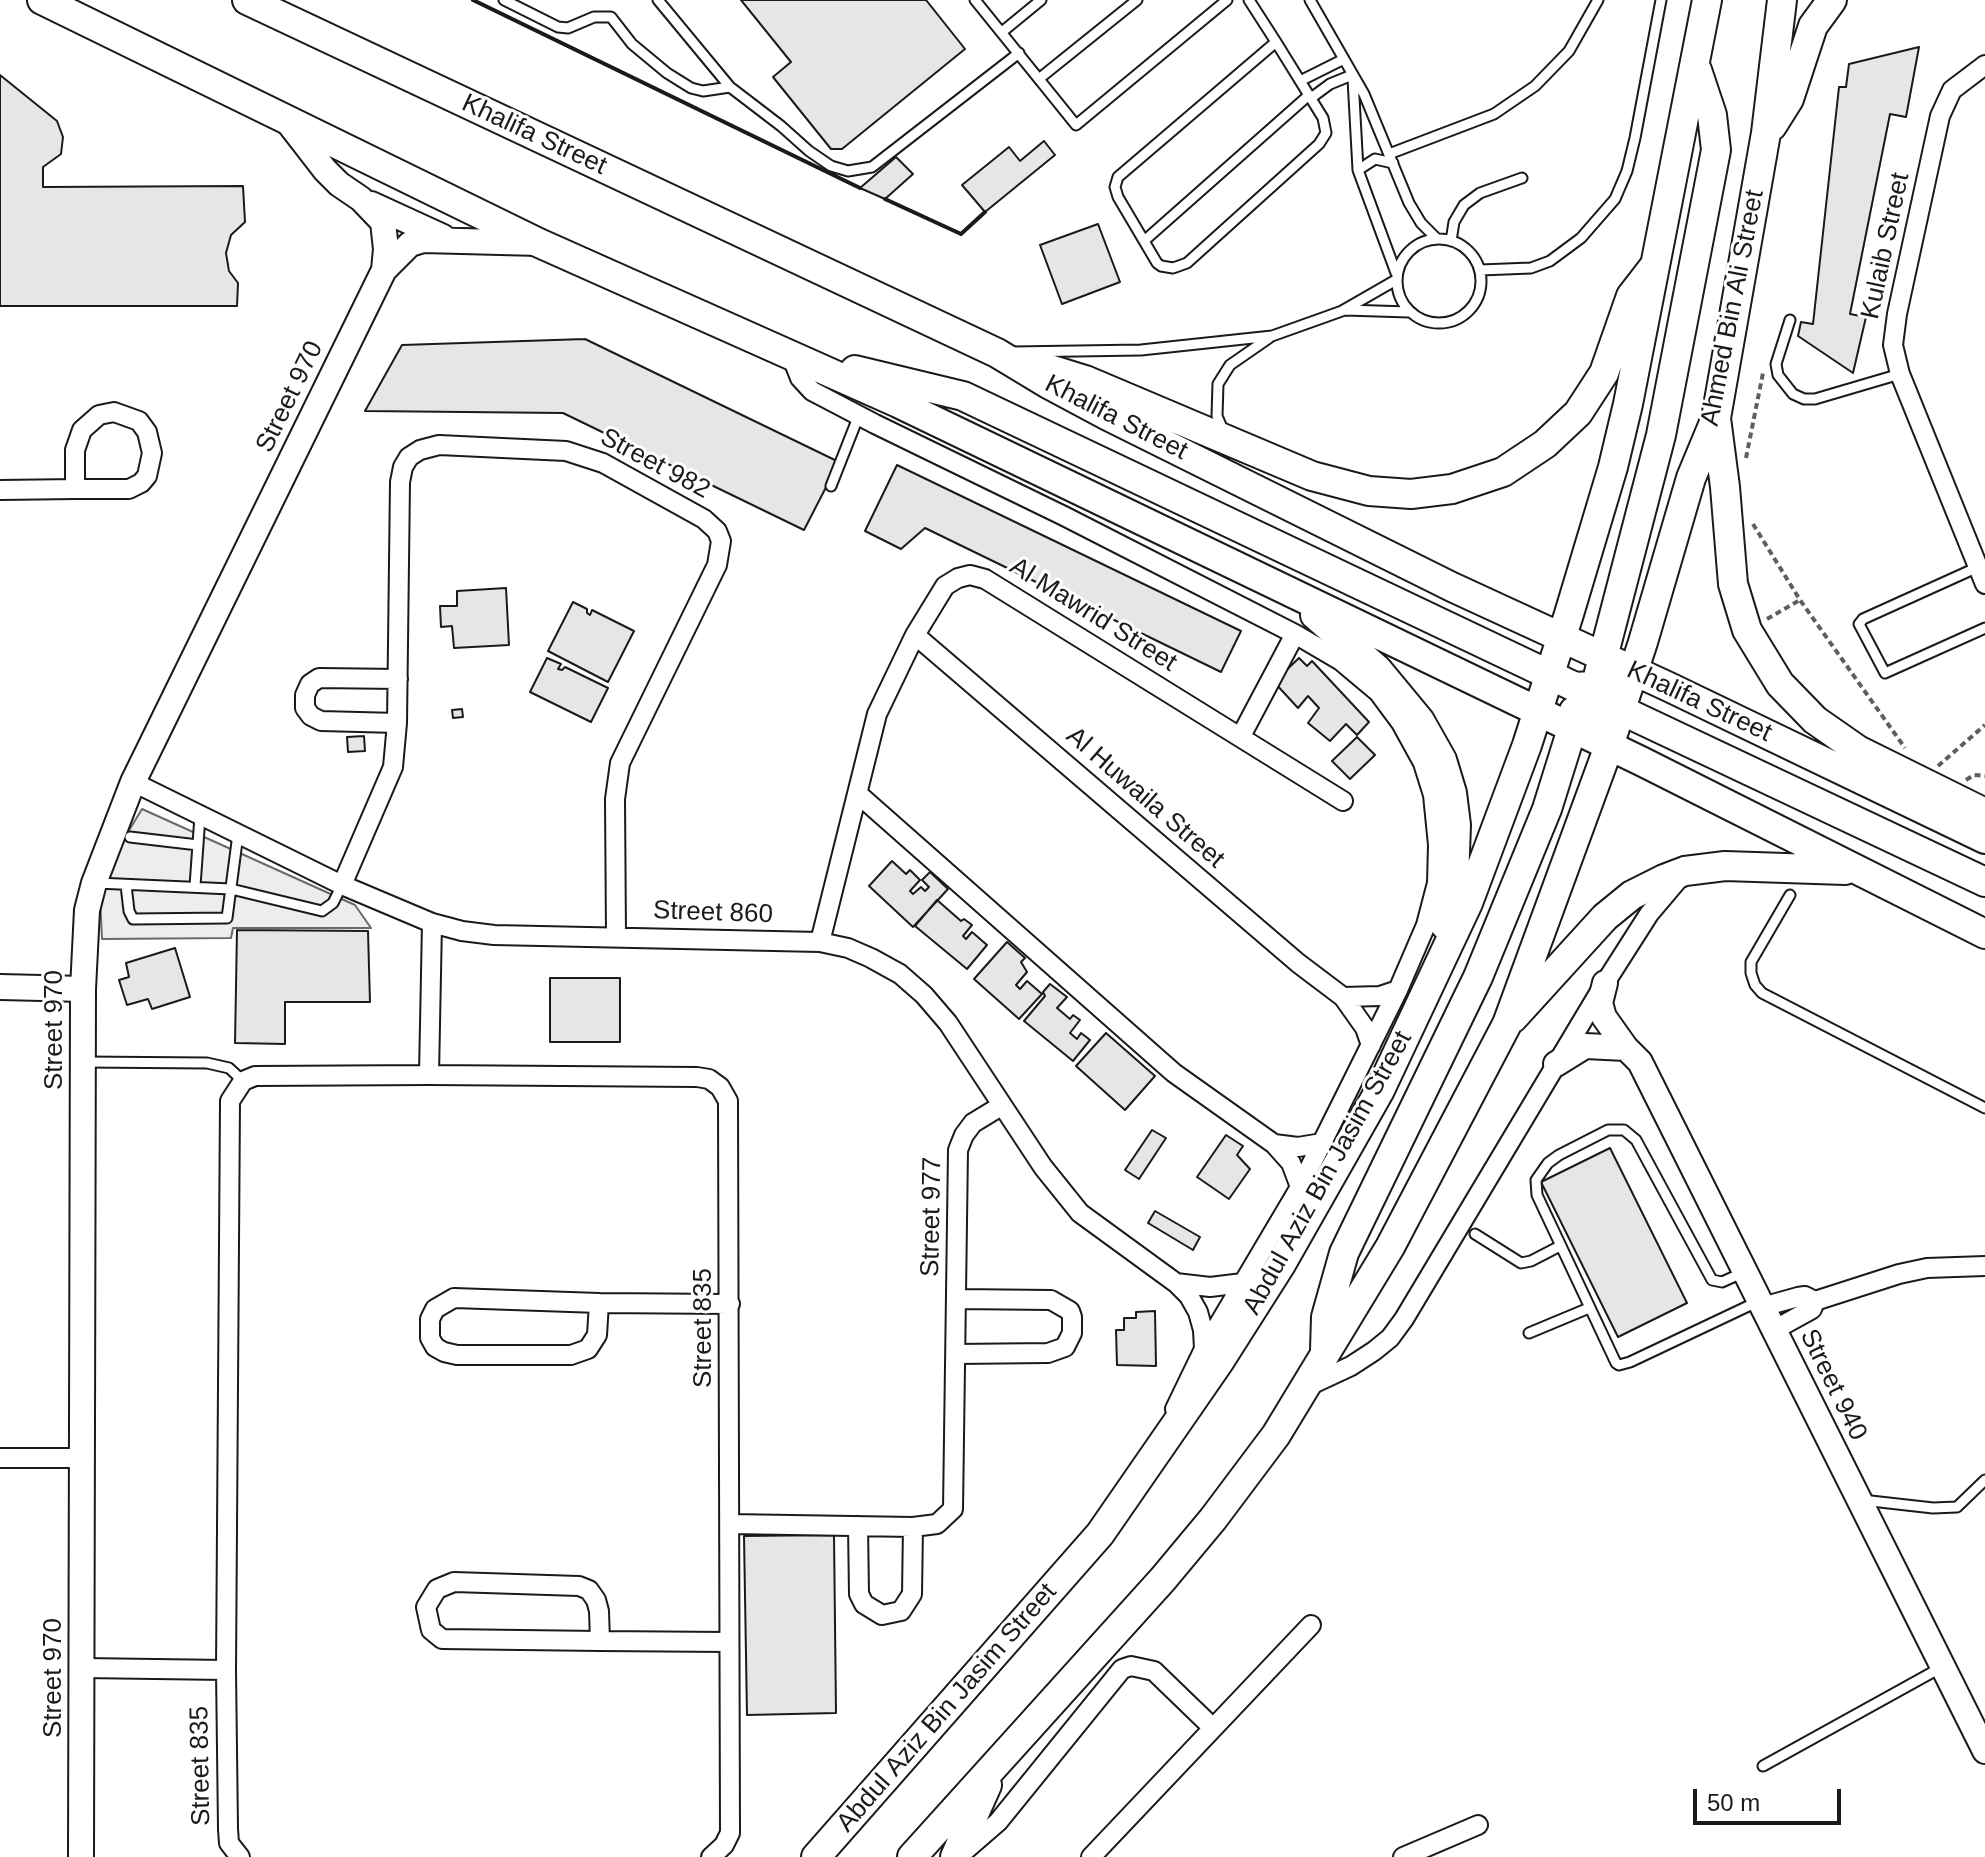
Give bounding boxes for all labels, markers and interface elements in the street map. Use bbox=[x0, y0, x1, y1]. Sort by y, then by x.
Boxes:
street label: Khalifa Street bbox=[457, 88, 611, 182]
street label: Kulaib Street bbox=[1855, 170, 1917, 322]
street label: Ahmed Bin Ali Street bbox=[1695, 187, 1771, 429]
street label: Street 970 bbox=[250, 336, 330, 458]
street label: Khalifa Street bbox=[1039, 369, 1193, 467]
street label: Street 982 bbox=[595, 422, 715, 506]
street label: Al Mawrid Street bbox=[1004, 551, 1182, 679]
street label: Khalifa Street bbox=[1622, 655, 1776, 749]
street label: Al Huwaila Street bbox=[1060, 721, 1230, 875]
street label: Street 860 bbox=[653, 895, 773, 931]
street label: Street 970 bbox=[39, 970, 71, 1090]
street label: Abdul Aziz Bin Jasim Street bbox=[1237, 1026, 1419, 1320]
street label: Street 977 bbox=[915, 1157, 949, 1277]
street label: Street 835 bbox=[688, 1268, 720, 1388]
street label: Street 940 bbox=[1793, 1324, 1873, 1446]
street label: Abdul Aziz Bin Jasim Street bbox=[830, 1577, 1064, 1839]
street label: Street 970 bbox=[38, 1618, 70, 1738]
street label: Street 835 bbox=[184, 1706, 218, 1826]
scale bar bbox=[1697, 1773, 1845, 1823]
text: 50 m bbox=[1707, 1789, 1760, 1816]

